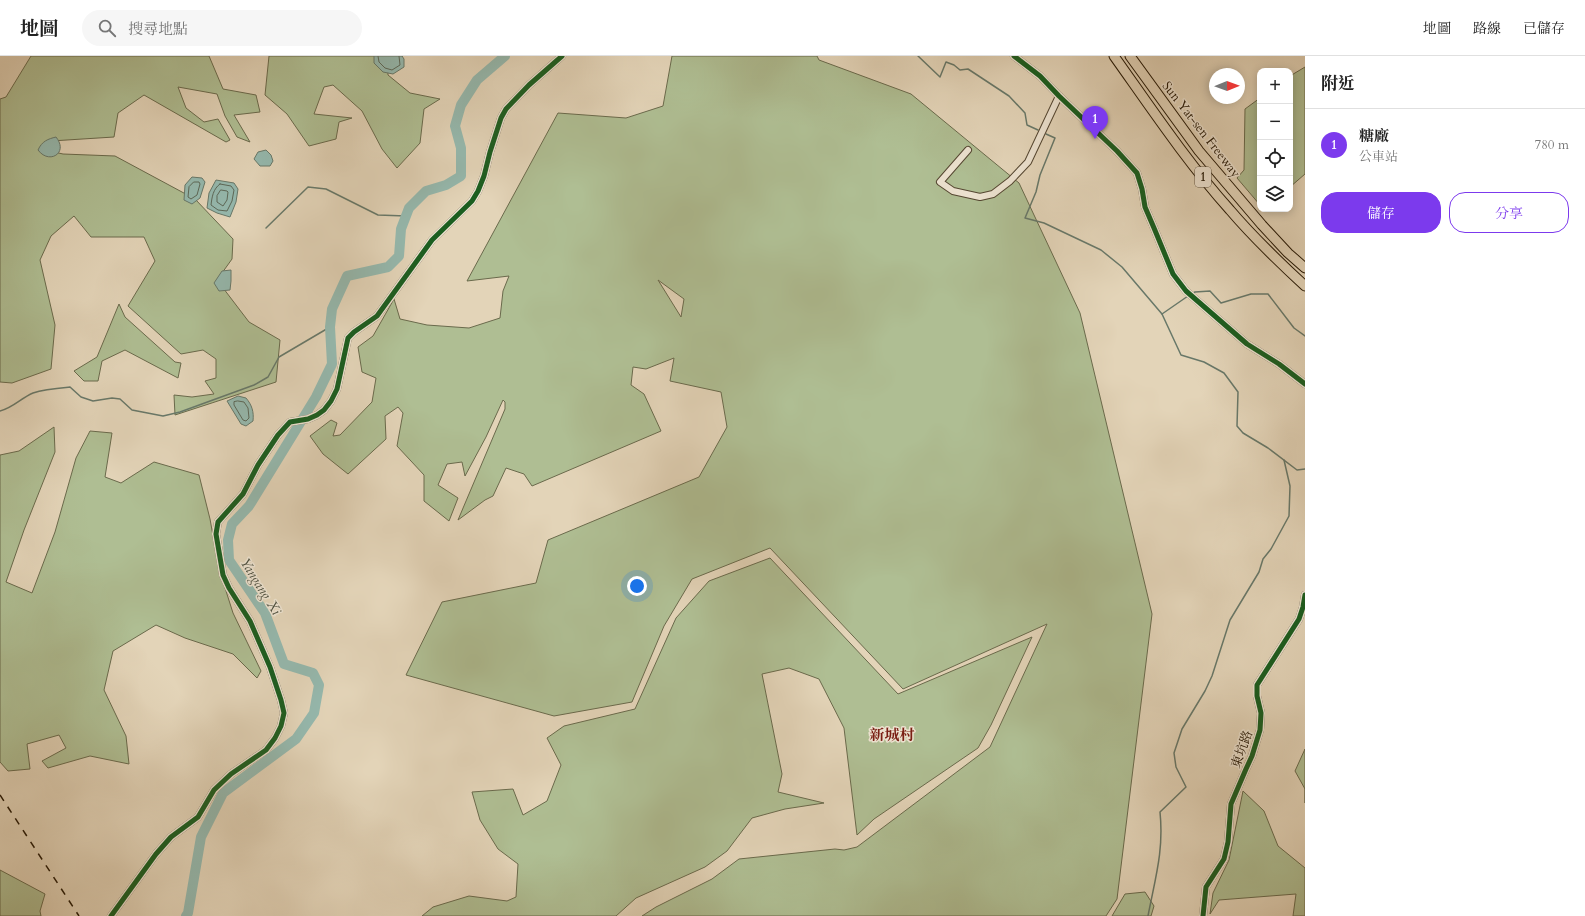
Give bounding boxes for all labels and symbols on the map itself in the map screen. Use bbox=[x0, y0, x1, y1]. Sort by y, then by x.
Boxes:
north arrow bbox=[1209, 68, 1245, 104]
street label: Sun Yat-sen Freeway bbox=[1158, 78, 1245, 182]
pin: 1 bbox=[1082, 106, 1108, 139]
road number: 1 bbox=[1195, 167, 1211, 187]
water label: Yangang Xi bbox=[236, 554, 286, 619]
your location bbox=[627, 576, 647, 596]
district label: 新城村 bbox=[869, 725, 915, 745]
street label: 東坑路 bbox=[1227, 728, 1257, 771]

